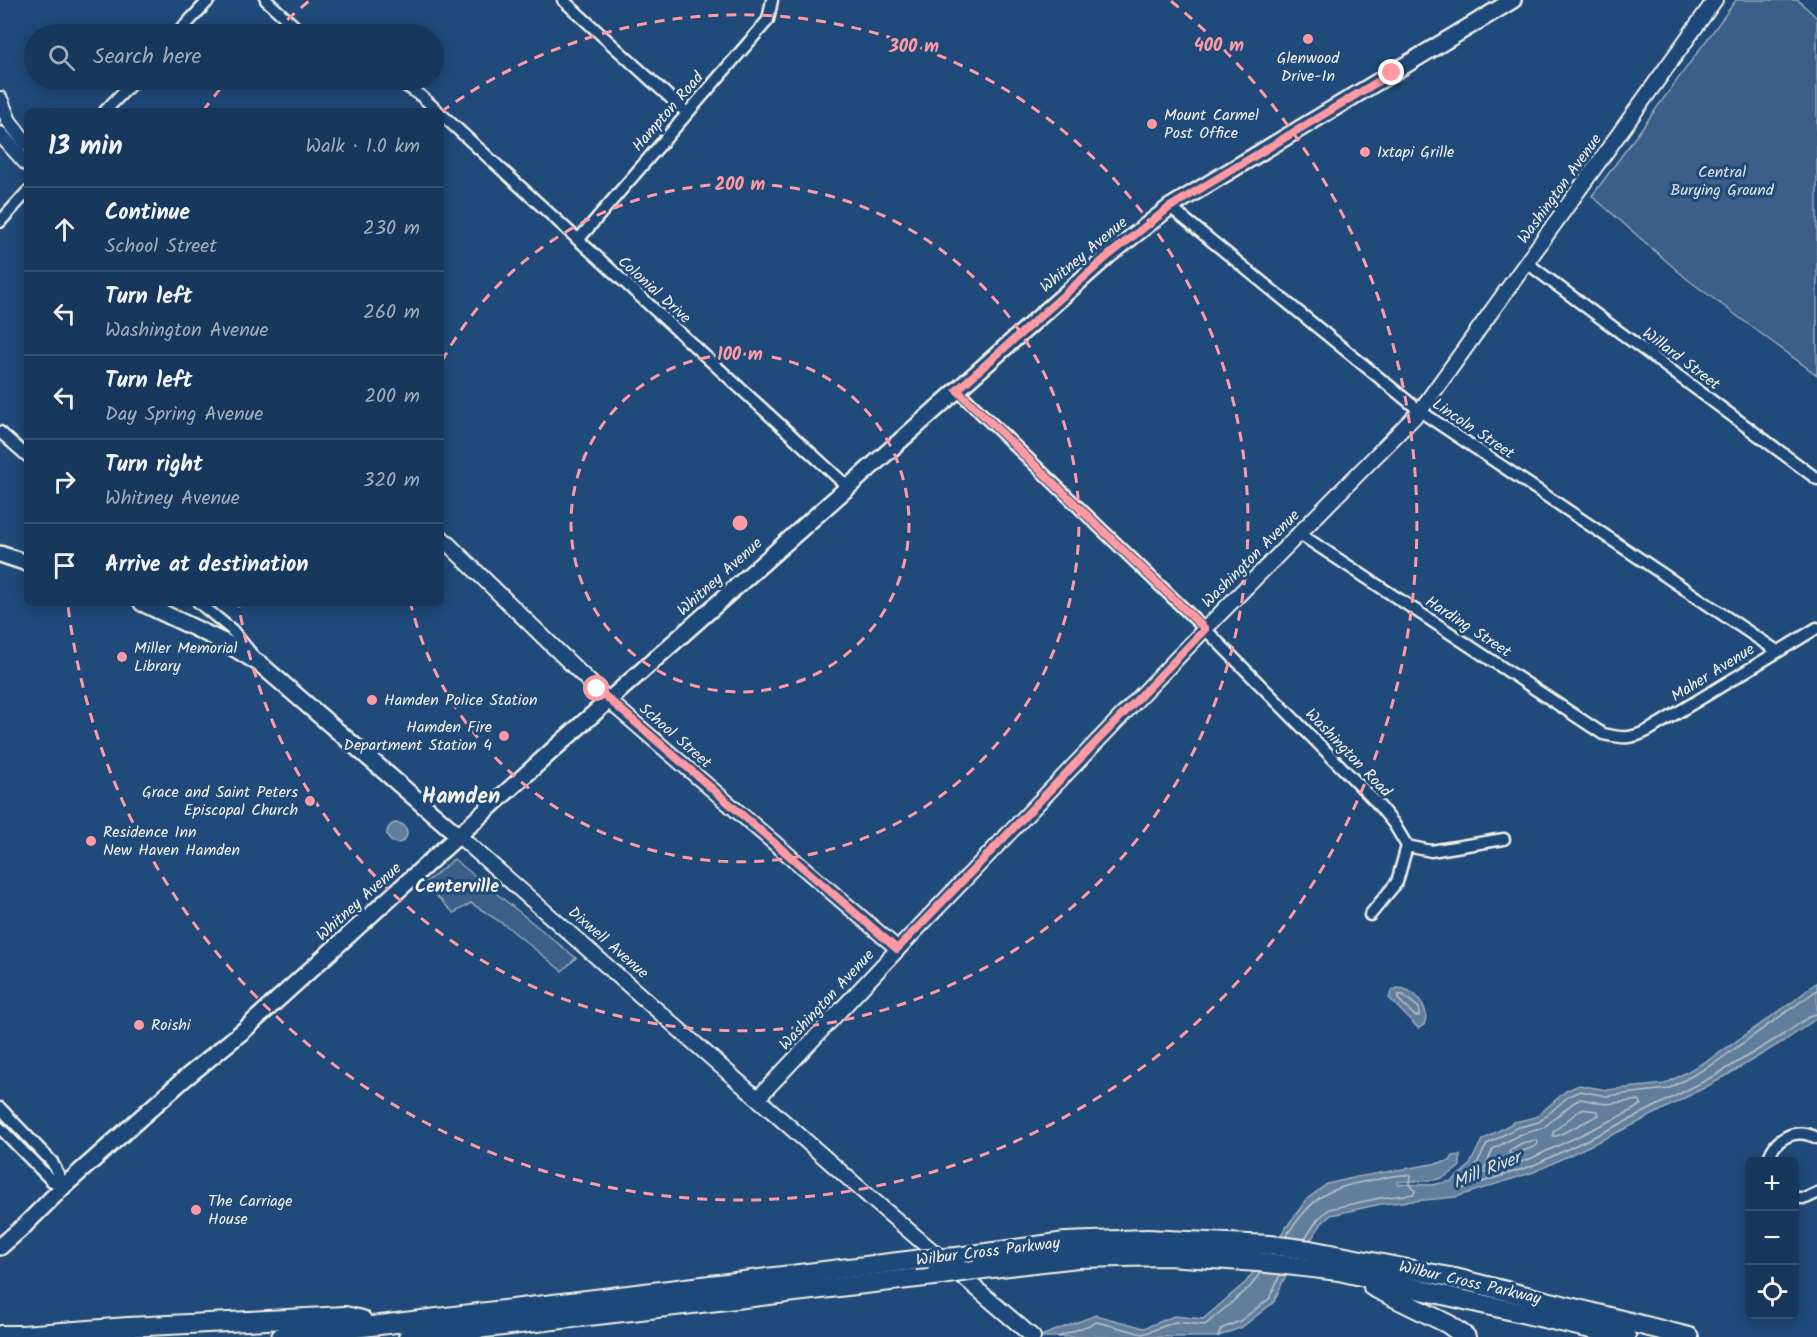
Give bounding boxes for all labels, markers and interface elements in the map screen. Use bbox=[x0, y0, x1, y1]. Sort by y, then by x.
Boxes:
search box bbox=[24, 24, 444, 90]
text: 400 m bbox=[1194, 32, 1244, 61]
marker: Glenwood Drive-In bbox=[1301, 32, 1315, 46]
text: 300 m bbox=[888, 33, 939, 62]
text: Search here bbox=[93, 40, 201, 75]
icon: search bbox=[45, 41, 78, 74]
place label: Glenwood Drive-In bbox=[1277, 46, 1340, 89]
route end bbox=[1378, 59, 1404, 85]
street label: Hampton Road bbox=[626, 66, 711, 158]
place label: Mount Carmel Post Office bbox=[1164, 103, 1259, 146]
marker: Mount Carmel Post Office bbox=[1145, 117, 1159, 131]
text: 13 min bbox=[48, 126, 123, 168]
street label: Washington Avenue bbox=[1511, 129, 1609, 249]
text: Walk · 1.0 km bbox=[306, 131, 420, 163]
place label: Ixtapi Grille bbox=[1377, 140, 1454, 165]
marker: Ixtapi Grille bbox=[1358, 145, 1372, 159]
park label: Central Burying Ground bbox=[1670, 160, 1775, 203]
text: 200 m bbox=[715, 171, 766, 200]
text: Continue bbox=[105, 196, 190, 231]
street label: Whitney Avenue bbox=[1035, 211, 1133, 299]
icon: ahead bbox=[48, 213, 81, 246]
text: 230 m bbox=[363, 213, 420, 245]
text: School Street bbox=[105, 231, 217, 263]
street label: Colonial Drive bbox=[612, 250, 696, 330]
text: Turn left bbox=[105, 280, 192, 315]
icon: left bbox=[48, 297, 81, 330]
text: 260 m bbox=[363, 297, 420, 329]
text: Washington Avenue bbox=[105, 315, 269, 347]
street label: Willard Street bbox=[1637, 321, 1726, 397]
text: 100 m bbox=[717, 341, 763, 370]
text: Turn left bbox=[105, 364, 192, 399]
icon: left bbox=[48, 381, 81, 414]
text: 200 m bbox=[364, 381, 420, 413]
street label: Lincoln Street bbox=[1427, 392, 1520, 466]
text: Day Spring Avenue bbox=[105, 399, 263, 431]
text: Turn right bbox=[105, 448, 203, 483]
icon: right bbox=[48, 465, 81, 498]
text: 320 m bbox=[363, 465, 420, 497]
text: Whitney Avenue bbox=[105, 483, 240, 515]
street label: Washington Avenue bbox=[1196, 504, 1306, 614]
centre of rings bbox=[730, 513, 750, 533]
street label: Whitney Avenue bbox=[672, 532, 768, 622]
text: Arrive at destination bbox=[105, 548, 308, 583]
icon: arrive bbox=[48, 549, 81, 582]
street label: Harding Street bbox=[1420, 590, 1517, 665]
place label: Miller Memorial Library bbox=[134, 636, 238, 679]
street label: Maher Avenue bbox=[1666, 637, 1760, 709]
marker: Miller Memorial Library bbox=[115, 650, 129, 664]
route start bbox=[583, 675, 609, 701]
place label: Hamden Police Station bbox=[384, 688, 537, 713]
marker: Hamden Police Station bbox=[365, 693, 379, 707]
street label: School Street bbox=[633, 697, 718, 775]
street label: Washington Road bbox=[1299, 703, 1398, 804]
place label: Hamden Fire Department Station 4 bbox=[344, 715, 492, 758]
marker: Hamden Fire Department Station 4 bbox=[497, 729, 511, 743]
place label: Grace and Saint Peters Episcopal Church bbox=[142, 780, 298, 823]
district label: Hamden bbox=[422, 780, 500, 815]
marker: Grace and Saint Peters Episcopal Church bbox=[303, 794, 317, 808]
place label: Residence Inn New Haven Hamden bbox=[103, 820, 240, 863]
marker: Residence Inn New Haven Hamden bbox=[84, 834, 98, 848]
street label: Whitney Avenue bbox=[311, 857, 407, 947]
district label: Centerville bbox=[415, 873, 499, 902]
street label: Dixwell Avenue bbox=[562, 901, 654, 985]
street label: Washington Avenue bbox=[773, 944, 881, 1056]
place label: Roishi bbox=[151, 1013, 192, 1038]
marker: Roishi bbox=[132, 1018, 146, 1032]
water label: Mill River bbox=[1449, 1143, 1529, 1198]
map controls bbox=[1745, 1157, 1799, 1319]
button: + bbox=[1745, 1157, 1799, 1211]
place label: The Carriage House bbox=[208, 1189, 293, 1232]
marker: The Carriage House bbox=[189, 1203, 203, 1217]
button: − bbox=[1745, 1211, 1799, 1265]
street label: Wilbur Cross Parkway bbox=[915, 1231, 1062, 1273]
street label: Wilbur Cross Parkway bbox=[1397, 1255, 1544, 1312]
button: locate bbox=[1745, 1265, 1799, 1319]

